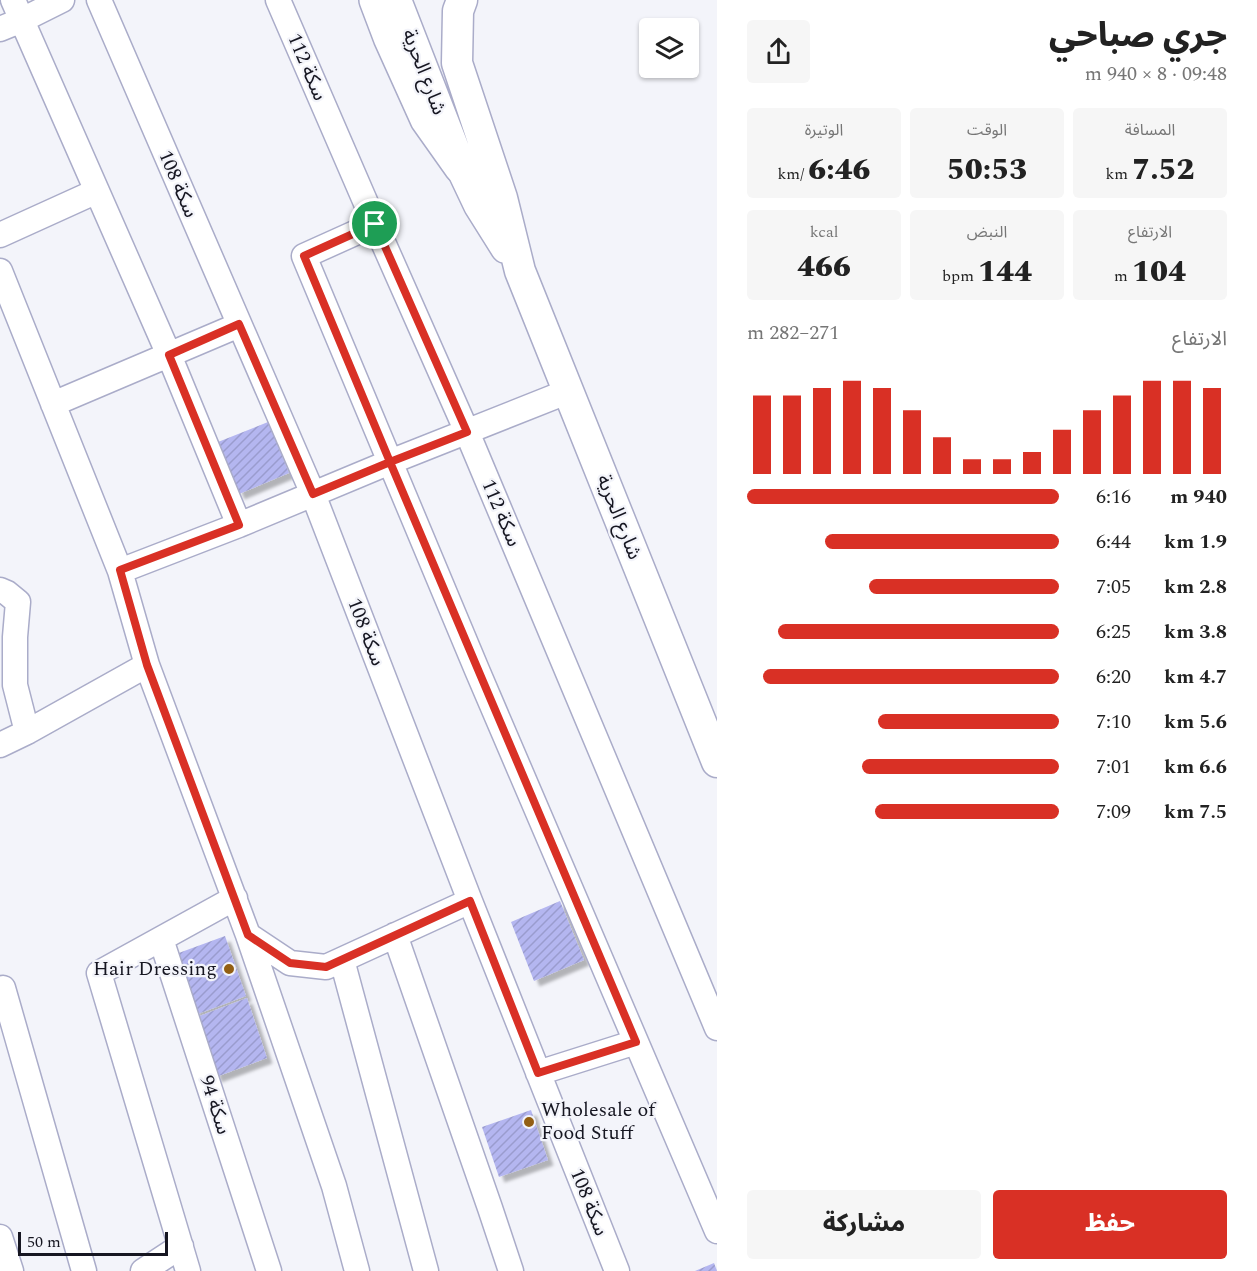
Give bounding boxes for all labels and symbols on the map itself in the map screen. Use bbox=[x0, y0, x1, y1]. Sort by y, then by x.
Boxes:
street label: شارع الحرية bbox=[394, 25, 454, 119]
street label: سكة 112 bbox=[279, 29, 335, 105]
street label: سكة 108 bbox=[150, 146, 206, 222]
pin bbox=[349, 198, 400, 249]
street label: شارع الحرية bbox=[588, 470, 650, 564]
street label: سكة 112 bbox=[473, 475, 529, 551]
street label: سكة 108 bbox=[339, 594, 393, 670]
place label: Hair Dressing bbox=[93, 954, 217, 984]
marker: Hair Dressing bbox=[222, 962, 236, 976]
street label: سكة 94 bbox=[191, 1072, 239, 1138]
place label: Wholesale of Food Stuff bbox=[541, 1095, 657, 1148]
marker: Wholesale of Food Stuff bbox=[522, 1115, 536, 1129]
street label: سكة 108 bbox=[562, 1164, 616, 1240]
scale bar bbox=[18, 1229, 168, 1256]

